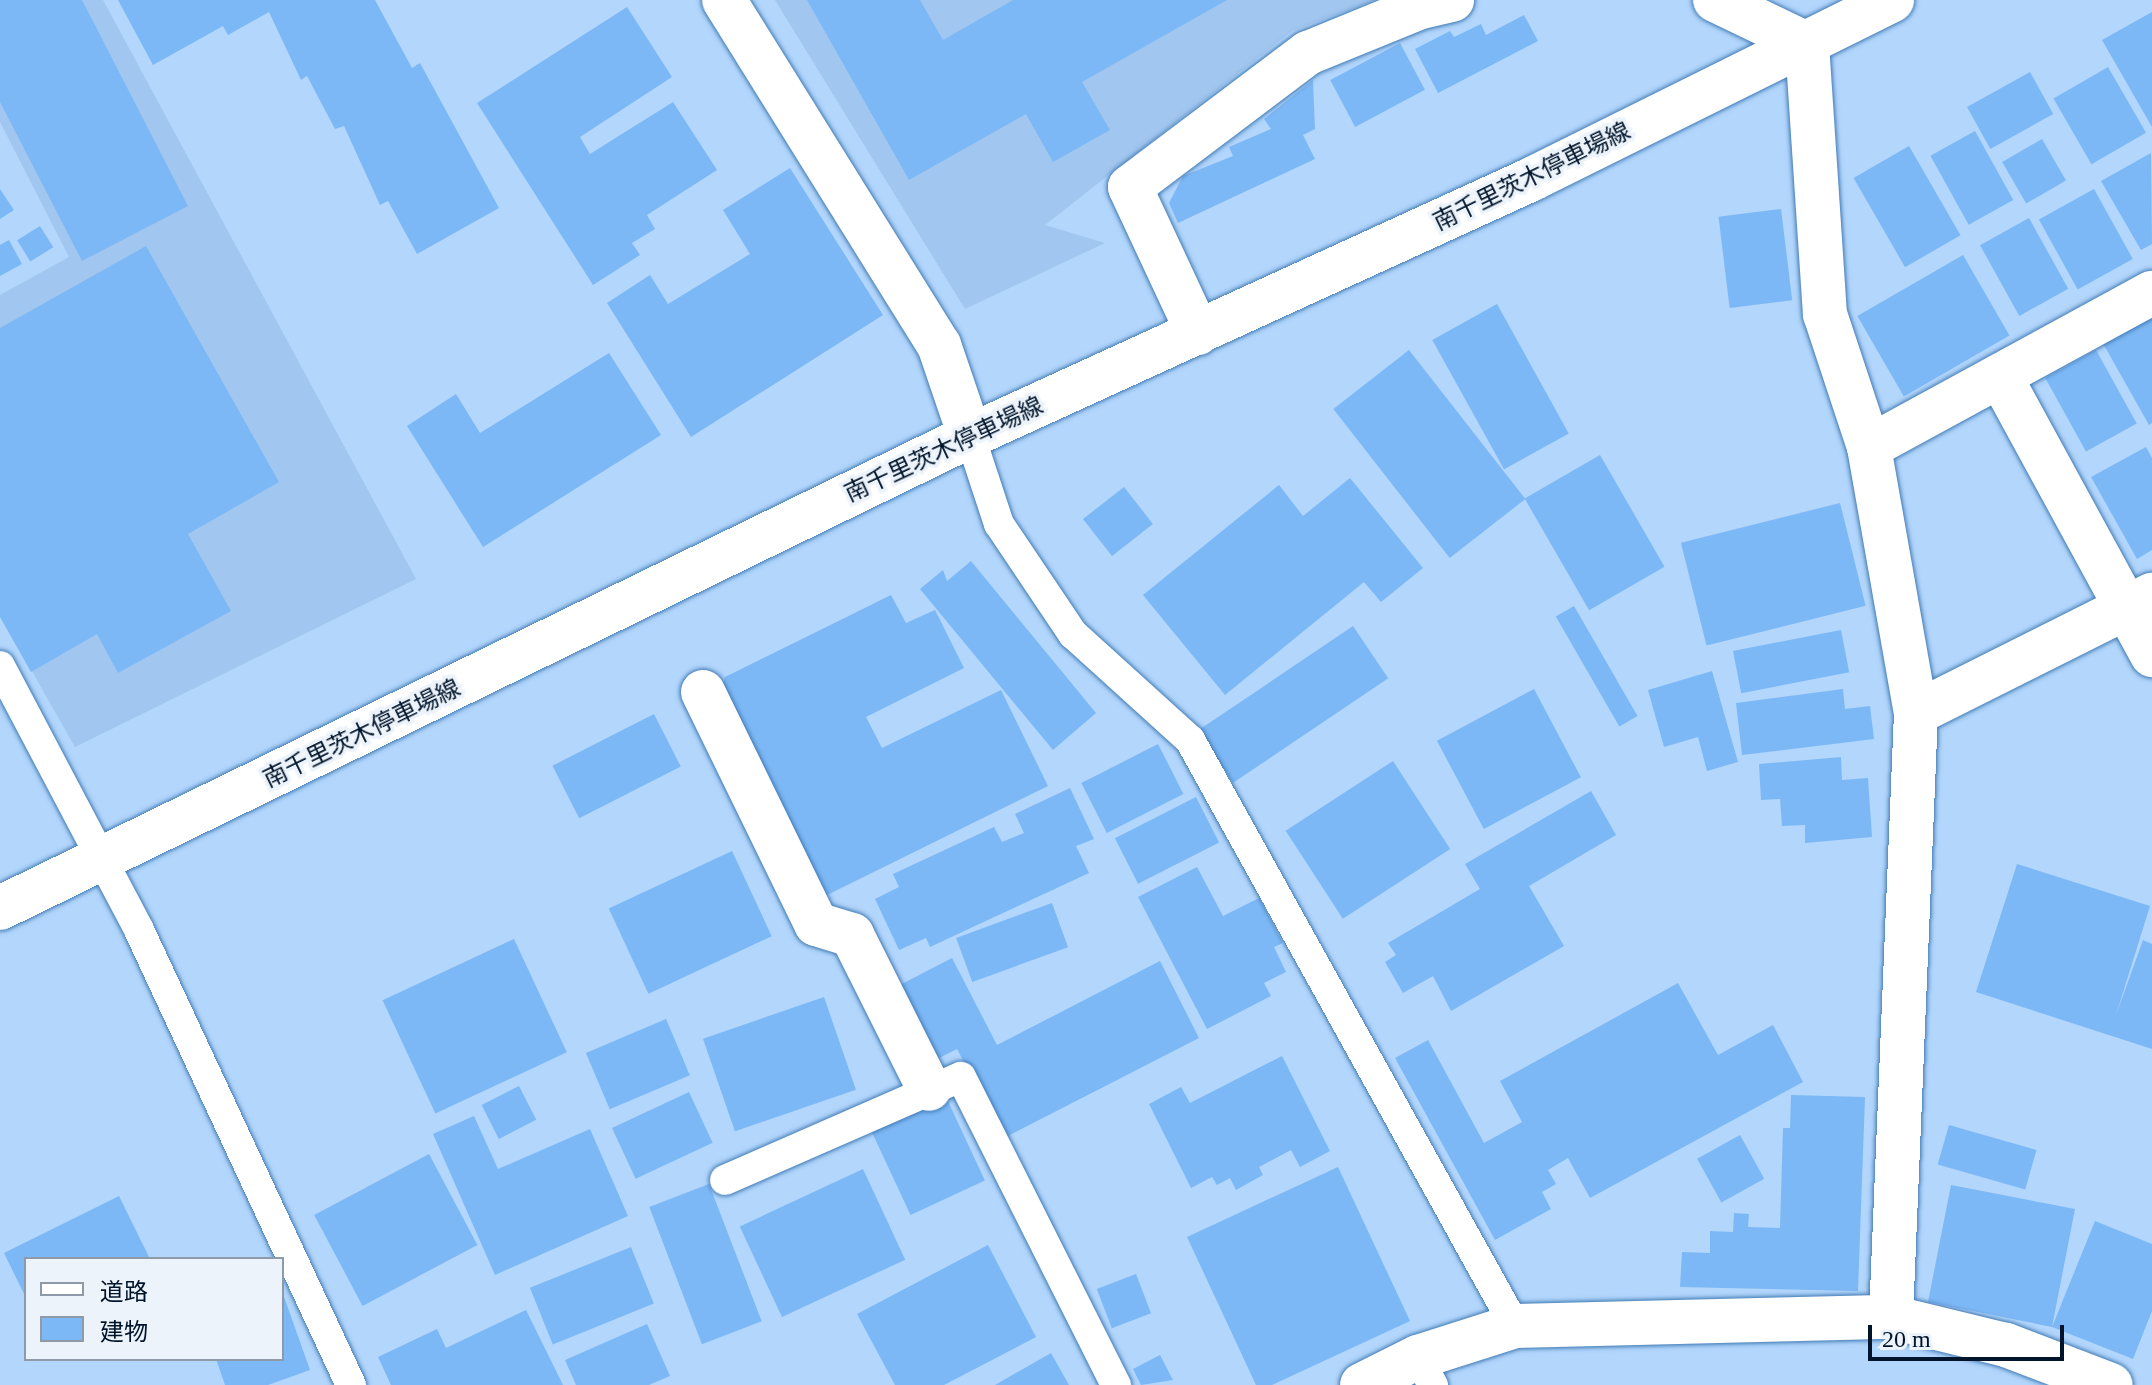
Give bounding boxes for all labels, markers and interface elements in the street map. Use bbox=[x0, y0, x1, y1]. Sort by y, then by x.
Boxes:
street label: 南千里茨木停車場線 bbox=[1429, 117, 1635, 237]
street label: 南千里茨木停車場線 bbox=[840, 391, 1048, 509]
street label: 南千里茨木停車場線 bbox=[259, 674, 465, 794]
legend bbox=[24, 1257, 284, 1361]
text: 道路 bbox=[100, 1279, 148, 1305]
scale bar bbox=[1872, 1309, 2068, 1359]
text: 建物 bbox=[100, 1319, 148, 1345]
text: 20 m bbox=[1882, 1326, 1931, 1352]

